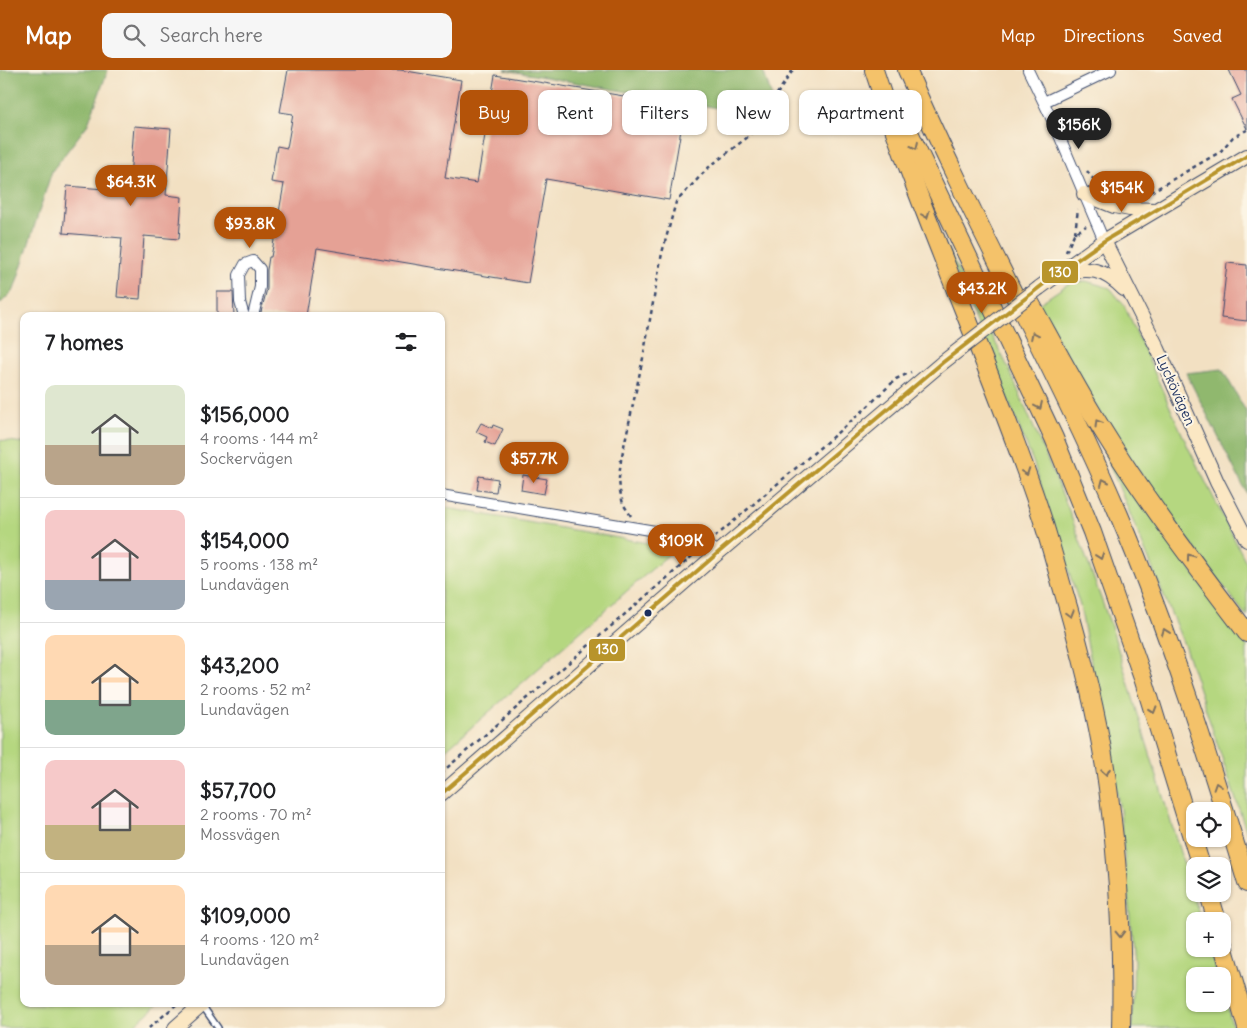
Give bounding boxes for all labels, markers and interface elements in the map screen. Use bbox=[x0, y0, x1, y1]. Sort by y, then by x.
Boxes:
search box bbox=[102, 13, 452, 58]
text: Map bbox=[25, 20, 72, 50]
icon: search bbox=[120, 21, 148, 49]
text: Search here bbox=[160, 23, 263, 47]
text: Map bbox=[1000, 24, 1035, 47]
text: Directions bbox=[1063, 24, 1145, 47]
text: Saved bbox=[1173, 24, 1222, 47]
chip: Buy bbox=[460, 90, 528, 135]
chip: Rent bbox=[538, 90, 612, 135]
chip: Filters bbox=[622, 90, 707, 135]
chip: New bbox=[717, 90, 789, 135]
chip: Apartment bbox=[799, 90, 922, 135]
pin: $156K bbox=[1044, 108, 1114, 150]
text: $156K bbox=[1057, 114, 1101, 134]
one-way arrow bbox=[909, 141, 919, 150]
pin: $64.3K bbox=[90, 164, 172, 207]
pin: $154K bbox=[1087, 170, 1157, 213]
text: $64.3K bbox=[106, 171, 156, 191]
text: $154K bbox=[1100, 177, 1144, 197]
pin: $93.8K bbox=[209, 206, 291, 249]
one-way arrow bbox=[920, 210, 930, 218]
text: $93.8K bbox=[225, 213, 275, 233]
line badge: 130 bbox=[1041, 260, 1079, 284]
text: 130 bbox=[1049, 263, 1071, 281]
pin: $43.2K bbox=[941, 272, 1023, 314]
text: $43.2K bbox=[957, 278, 1007, 298]
icon: filters bbox=[392, 328, 420, 356]
text: 7 homes bbox=[45, 329, 124, 356]
one-way arrow bbox=[1030, 332, 1040, 341]
street label: Lyckövägen bbox=[1152, 352, 1200, 428]
text: $156,000 bbox=[200, 401, 290, 428]
one-way arrow bbox=[1033, 401, 1043, 410]
icon: home bbox=[85, 405, 145, 465]
one-way arrow bbox=[1095, 420, 1105, 429]
text: 4 rooms · 144 m² bbox=[200, 428, 319, 448]
pin: $57.7K bbox=[493, 442, 575, 484]
text: Sockervägen bbox=[200, 448, 293, 468]
text: $57.7K bbox=[511, 448, 557, 468]
one-way arrow bbox=[1021, 467, 1031, 475]
one-way arrow bbox=[1099, 478, 1110, 487]
pin: $109K bbox=[646, 524, 716, 566]
text: $154,000 bbox=[200, 527, 290, 554]
icon: home bbox=[85, 530, 145, 590]
text: $109K bbox=[659, 530, 703, 550]
one-way arrow bbox=[1094, 552, 1104, 560]
one-way arrow bbox=[1187, 553, 1196, 563]
text: 5 rooms · 138 m² bbox=[200, 554, 318, 574]
text: Lundavägen bbox=[200, 574, 289, 594]
unlabelled marker bbox=[643, 608, 653, 618]
one-way arrow bbox=[1065, 609, 1075, 617]
one-way arrow bbox=[1161, 629, 1171, 637]
line badge: 130 bbox=[588, 638, 626, 662]
text: 130 bbox=[596, 640, 618, 658]
text: $43,200 bbox=[200, 652, 279, 679]
icon: home bbox=[85, 655, 145, 715]
text: 2 rooms · 52 m² bbox=[200, 679, 311, 699]
text: Lundavägen bbox=[200, 699, 289, 719]
one-way arrow bbox=[1147, 705, 1157, 714]
one-way arrow bbox=[1100, 768, 1110, 777]
text: $57,700 bbox=[200, 777, 276, 804]
icon: home bbox=[85, 780, 145, 840]
one-way arrow bbox=[1213, 783, 1223, 791]
map controls bbox=[1186, 802, 1231, 1012]
button: locate bbox=[1186, 802, 1231, 847]
text: 2 rooms · 70 m² bbox=[200, 804, 312, 824]
text: Mossvägen bbox=[200, 824, 280, 844]
button: layers bbox=[1186, 857, 1231, 902]
text: $109,000 bbox=[200, 902, 291, 929]
icon: home bbox=[85, 905, 145, 965]
button: + bbox=[1186, 912, 1231, 957]
text: 4 rooms · 120 m² bbox=[200, 929, 319, 949]
one-way arrow bbox=[1115, 930, 1126, 938]
text: Lundavägen bbox=[200, 949, 289, 969]
button: − bbox=[1186, 967, 1231, 1012]

